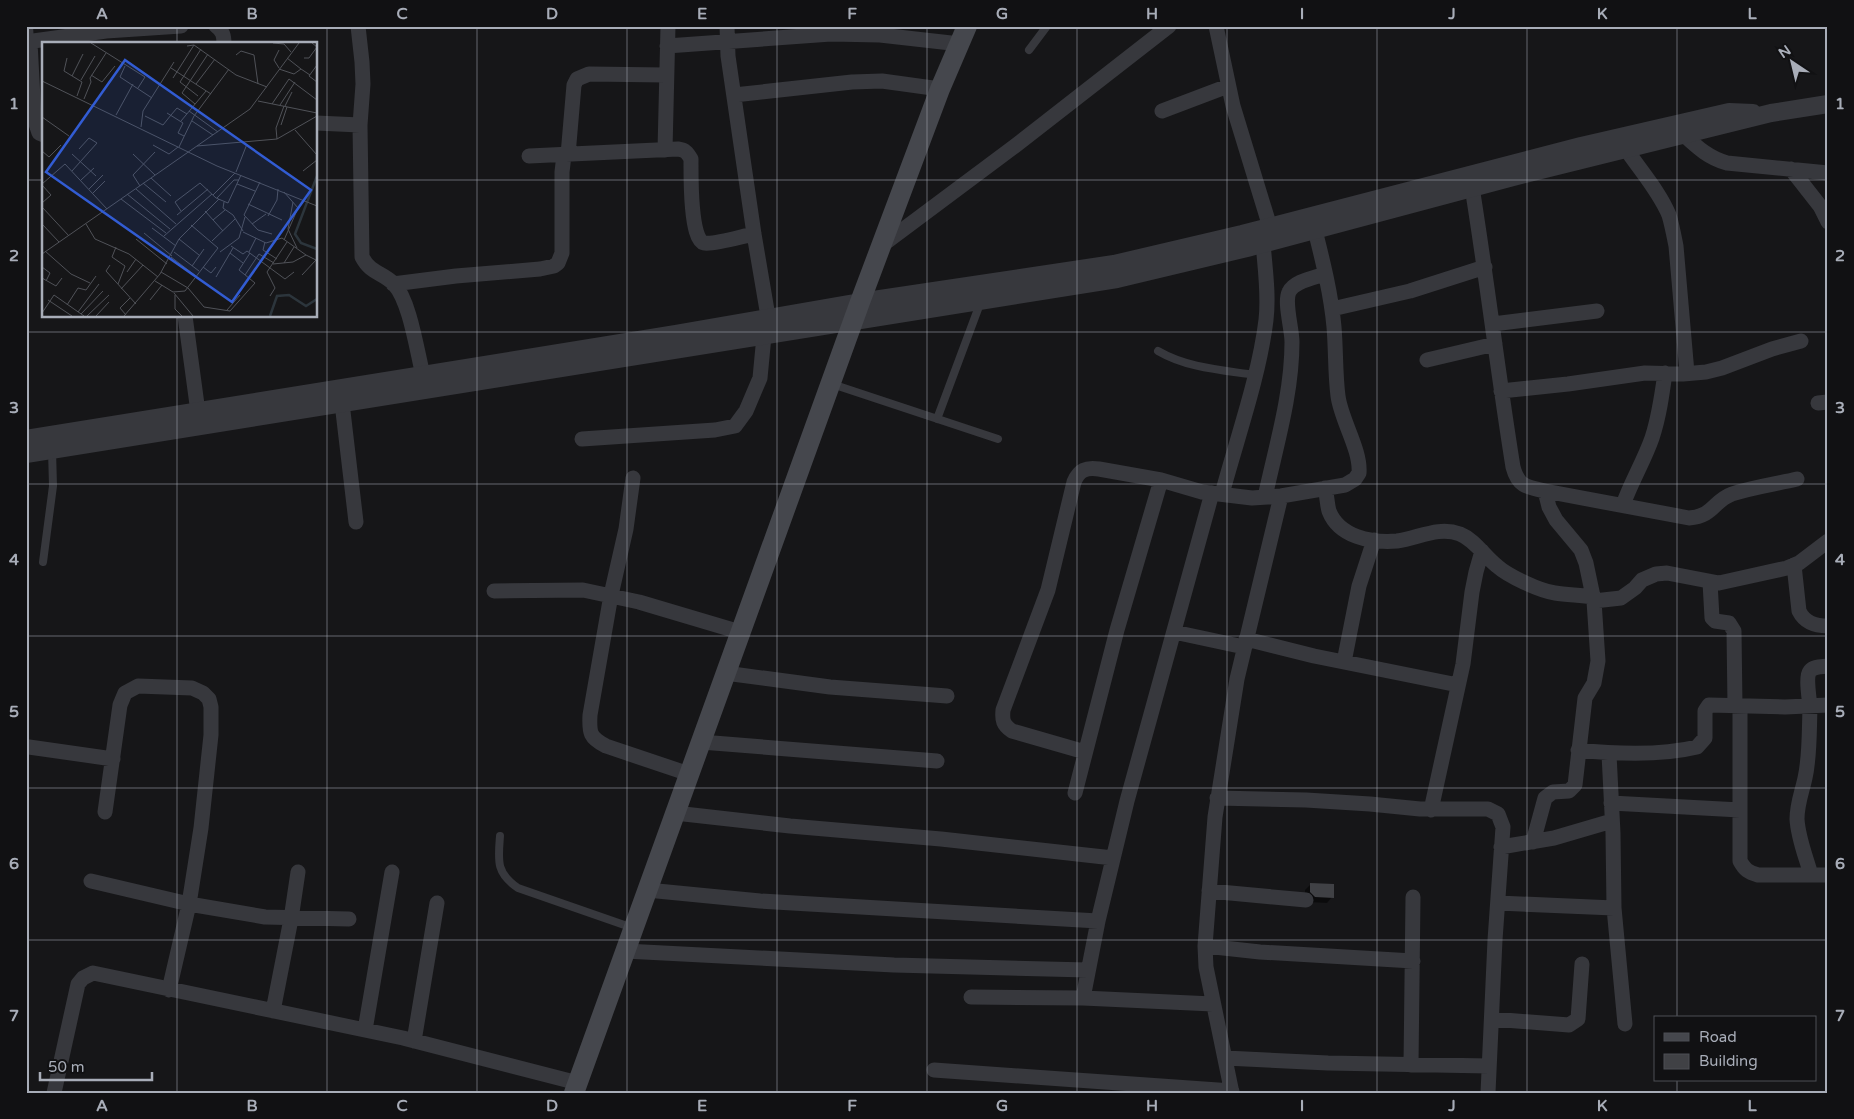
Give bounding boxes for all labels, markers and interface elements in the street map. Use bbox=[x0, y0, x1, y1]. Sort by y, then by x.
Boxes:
text: A bbox=[96, 4, 108, 24]
text: B bbox=[246, 4, 258, 24]
text: C bbox=[396, 4, 408, 24]
text: D bbox=[546, 4, 558, 24]
text: E bbox=[697, 4, 707, 24]
text: F bbox=[847, 4, 857, 24]
text: G bbox=[996, 4, 1008, 24]
text: H bbox=[1146, 4, 1158, 24]
text: I bbox=[1300, 4, 1304, 24]
text: J bbox=[1447, 4, 1456, 24]
text: K bbox=[1597, 4, 1608, 24]
text: L bbox=[1747, 4, 1757, 24]
north arrow bbox=[1766, 38, 1816, 88]
inset map bbox=[42, 42, 318, 318]
text: N bbox=[1775, 42, 1794, 62]
text: 1 bbox=[9, 94, 19, 114]
text: 1 bbox=[1835, 94, 1845, 114]
text: 2 bbox=[9, 246, 19, 266]
text: 2 bbox=[1835, 246, 1845, 266]
text: 3 bbox=[9, 398, 19, 418]
text: 3 bbox=[1835, 398, 1845, 418]
text: 4 bbox=[9, 550, 19, 570]
text: 4 bbox=[1835, 550, 1845, 570]
text: 5 bbox=[9, 702, 19, 722]
text: 5 bbox=[1835, 702, 1845, 722]
text: 6 bbox=[9, 854, 19, 874]
text: 6 bbox=[1835, 854, 1845, 874]
text: 7 bbox=[9, 1006, 19, 1026]
text: 7 bbox=[1835, 1006, 1845, 1026]
legend bbox=[1654, 1016, 1816, 1082]
text: Road bbox=[1699, 1028, 1737, 1046]
scale bar bbox=[40, 1049, 152, 1081]
text: Building bbox=[1699, 1052, 1758, 1070]
text: 50 m bbox=[48, 1058, 85, 1076]
text: A bbox=[96, 1096, 108, 1116]
text: B bbox=[246, 1096, 258, 1116]
text: C bbox=[396, 1096, 408, 1116]
text: D bbox=[546, 1096, 558, 1116]
text: E bbox=[697, 1096, 707, 1116]
text: F bbox=[847, 1096, 857, 1116]
text: G bbox=[996, 1096, 1008, 1116]
text: H bbox=[1146, 1096, 1158, 1116]
text: I bbox=[1300, 1096, 1304, 1116]
text: J bbox=[1447, 1096, 1456, 1116]
text: K bbox=[1597, 1096, 1608, 1116]
text: L bbox=[1747, 1096, 1757, 1116]

